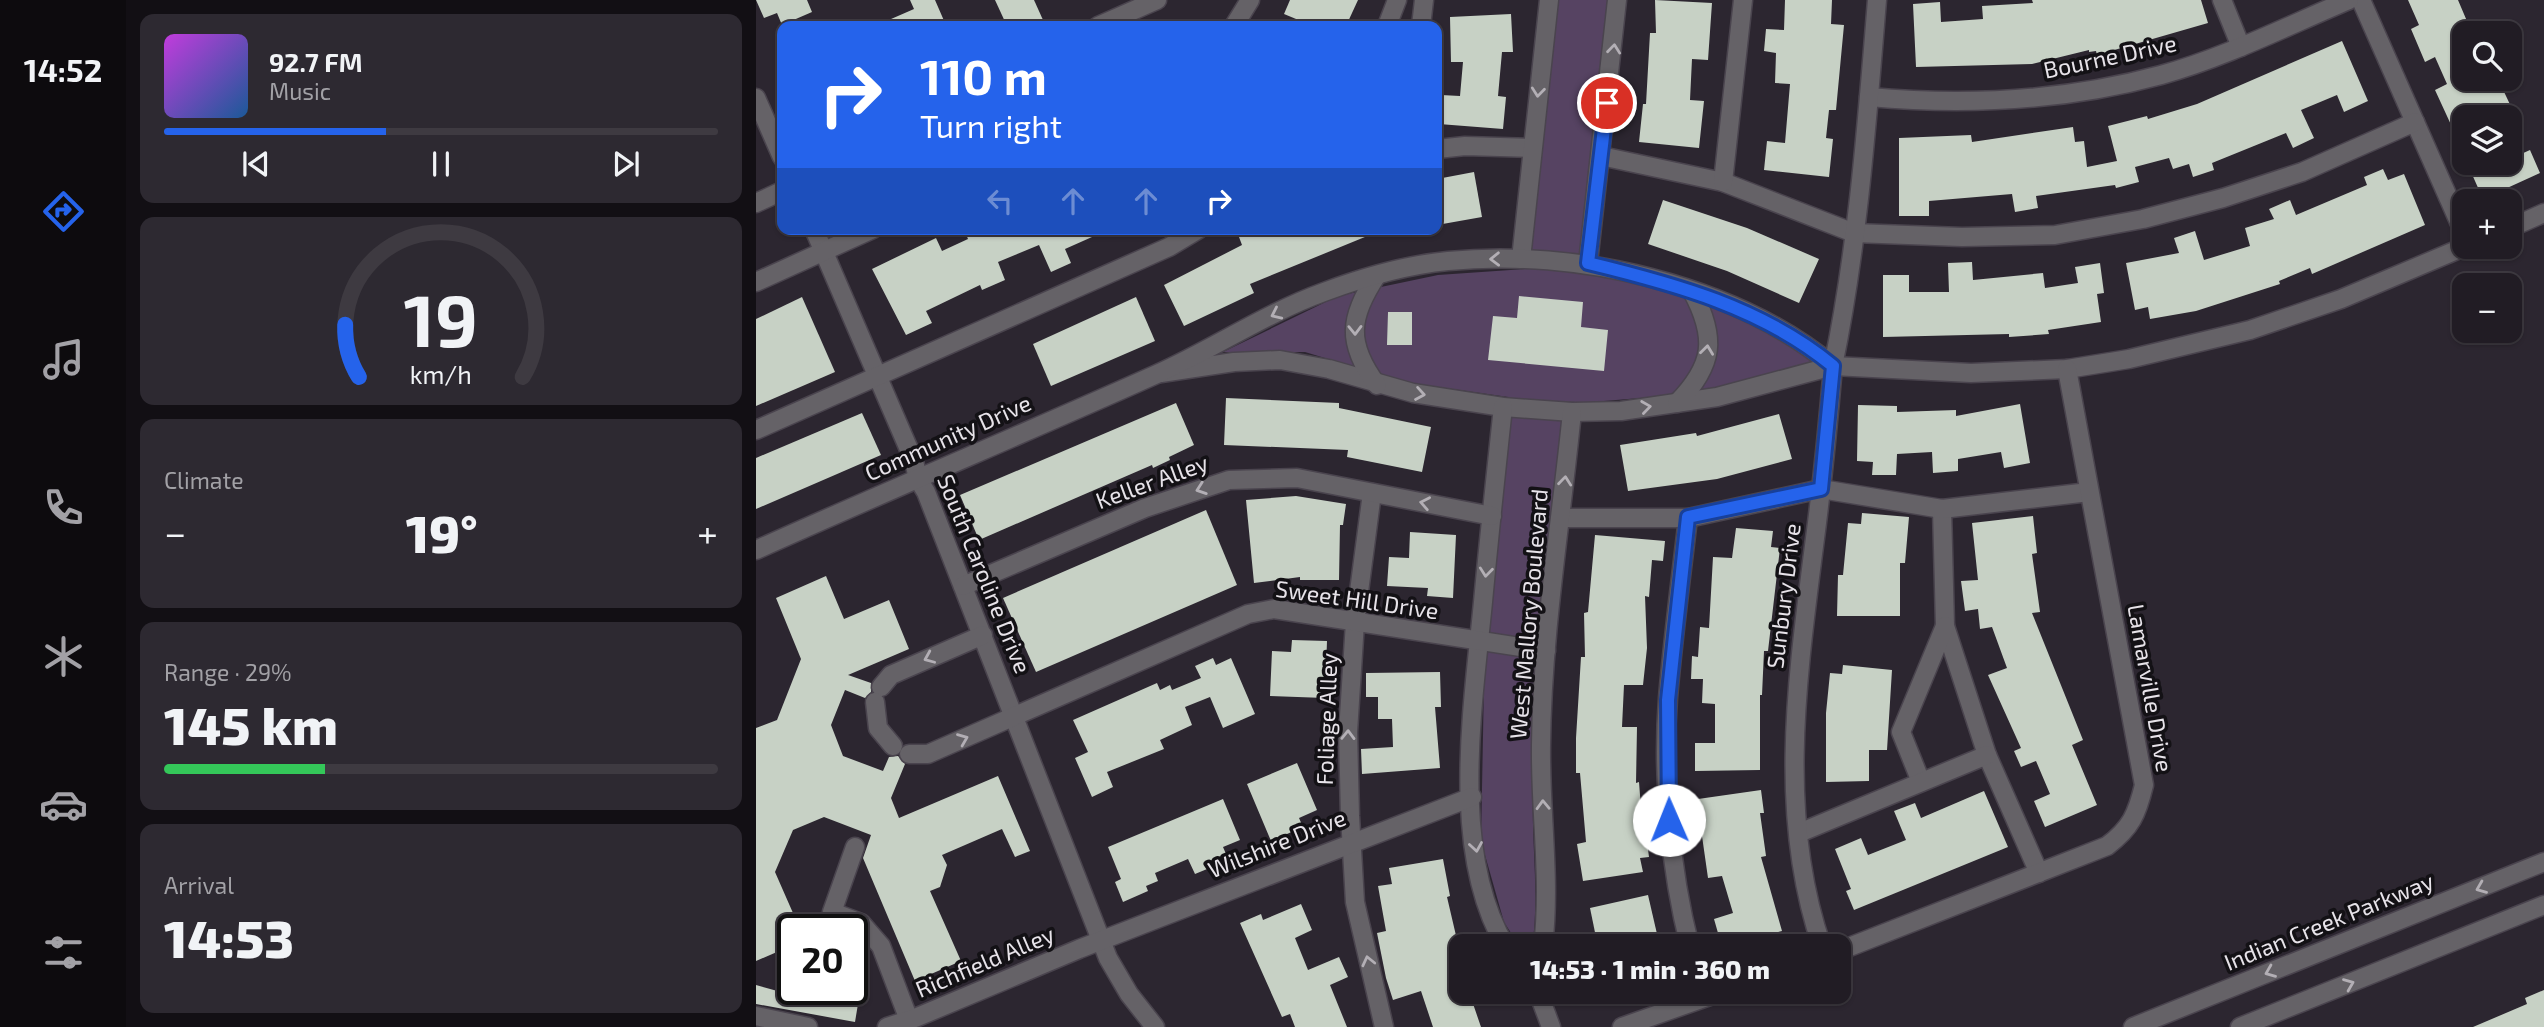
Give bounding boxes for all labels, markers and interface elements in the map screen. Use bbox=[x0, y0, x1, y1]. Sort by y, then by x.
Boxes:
map controls bbox=[2452, 21, 2522, 343]
button: search bbox=[2452, 21, 2522, 91]
street label: Bourne Drive bbox=[2041, 28, 2179, 84]
one-way arrow bbox=[1606, 44, 1621, 55]
text: 92.7 FM bbox=[269, 46, 363, 77]
text: 110 m bbox=[920, 46, 1047, 105]
icon: right bbox=[805, 49, 896, 140]
text: 14:52 bbox=[24, 50, 102, 88]
pin bbox=[1577, 73, 1637, 133]
text: Music bbox=[269, 77, 331, 105]
icon: arrive bbox=[1588, 84, 1626, 122]
one-way arrow bbox=[1531, 86, 1546, 98]
button: layers bbox=[2452, 105, 2522, 175]
text: Turn right bbox=[920, 106, 1062, 144]
icon: previous bbox=[237, 145, 275, 183]
icon: pause bbox=[422, 145, 460, 183]
icon: next bbox=[607, 145, 645, 183]
icon: left bbox=[981, 182, 1019, 220]
icon: ahead bbox=[1054, 182, 1092, 220]
icon: ahead bbox=[1127, 182, 1165, 220]
icon: right bbox=[1200, 182, 1238, 220]
icon: directions bbox=[39, 187, 88, 236]
button: + bbox=[2452, 189, 2522, 259]
one-way arrow bbox=[1489, 252, 1500, 267]
button: − bbox=[2452, 273, 2522, 343]
text: 19 bbox=[404, 274, 478, 362]
one-way arrow bbox=[1271, 306, 1283, 320]
one-way arrow bbox=[1347, 325, 1363, 336]
icon: music bbox=[39, 335, 88, 384]
one-way arrow bbox=[1700, 344, 1715, 356]
text: km/h bbox=[410, 359, 472, 389]
one-way arrow bbox=[1414, 386, 1426, 401]
street label: Community Drive bbox=[860, 388, 1035, 486]
one-way arrow bbox=[1640, 400, 1652, 415]
street label: Keller Alley bbox=[1092, 448, 1212, 514]
text: Climate bbox=[164, 466, 244, 494]
street label: South Caroline Drive bbox=[932, 470, 1038, 677]
one-way arrow bbox=[1557, 475, 1572, 486]
one-way arrow bbox=[1195, 481, 1208, 495]
icon: phone bbox=[39, 483, 88, 532]
street label: West Mallory Boulevard bbox=[1503, 488, 1553, 740]
one-way arrow bbox=[1419, 496, 1431, 511]
text: 19° bbox=[406, 501, 478, 563]
text: − bbox=[164, 509, 186, 555]
text: + bbox=[697, 509, 718, 555]
street label: Sunbury Drive bbox=[1760, 522, 1806, 670]
one-way arrow bbox=[1479, 567, 1494, 578]
street label: Sweet Hill Drive bbox=[1274, 574, 1440, 624]
street label: Lamarville Drive bbox=[2122, 602, 2180, 774]
icon: climate bbox=[39, 632, 88, 681]
one-way arrow bbox=[924, 650, 937, 664]
street label: Foliage Alley bbox=[1310, 652, 1342, 786]
text: Range · 29% bbox=[164, 658, 292, 686]
text: 145 km bbox=[164, 693, 338, 755]
one-way arrow bbox=[1341, 729, 1356, 740]
one-way arrow bbox=[956, 734, 968, 748]
icon: car bbox=[39, 780, 88, 829]
position arrow bbox=[1632, 783, 1706, 857]
one-way arrow bbox=[1535, 800, 1550, 811]
street label: Wilshire Drive bbox=[1204, 803, 1350, 883]
one-way arrow bbox=[1468, 841, 1483, 853]
street label: Indian Creek Parkway bbox=[2220, 866, 2437, 976]
text: Arrival bbox=[164, 871, 234, 899]
one-way arrow bbox=[2475, 879, 2487, 893]
text: 14:53 bbox=[164, 906, 294, 968]
speed limit sign: 20 bbox=[777, 914, 868, 1005]
street label: Richfield Alley bbox=[911, 919, 1058, 1003]
icon: filters bbox=[39, 928, 88, 977]
text: 14:53 · 1 min · 360 m bbox=[1530, 953, 1770, 984]
one-way arrow bbox=[1362, 955, 1376, 967]
one-way arrow bbox=[2264, 964, 2276, 978]
one-way arrow bbox=[2342, 978, 2354, 992]

